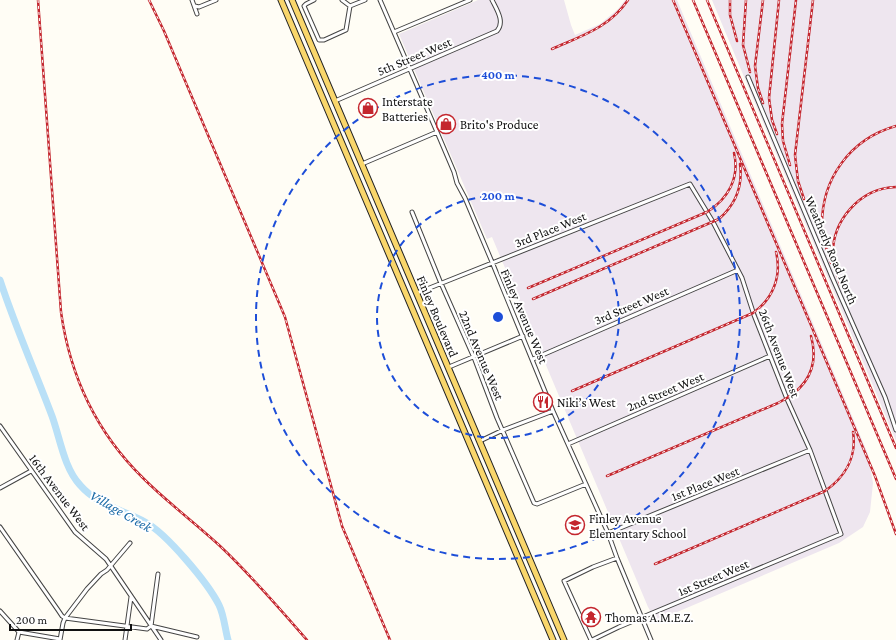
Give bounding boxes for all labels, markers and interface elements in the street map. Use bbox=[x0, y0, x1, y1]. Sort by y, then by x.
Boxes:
street label: 5th Street West bbox=[375, 34, 454, 79]
text: 400 m bbox=[481, 68, 516, 82]
place label: Interstate Batteries bbox=[382, 94, 433, 124]
shop icon: Interstate Batteries bbox=[357, 97, 379, 119]
shop icon: Brito's Produce bbox=[435, 113, 457, 135]
place label: Brito's Produce bbox=[460, 117, 539, 132]
text: 200 m bbox=[481, 189, 515, 203]
street label: Weatherly Road North bbox=[802, 194, 861, 307]
street label: 3rd Place West bbox=[512, 208, 589, 251]
street label: Finley Avenue West bbox=[498, 267, 552, 366]
street label: Finley Boulevard bbox=[414, 273, 461, 359]
street label: 3rd Street West bbox=[592, 283, 671, 328]
street label: 26th Avenue West bbox=[756, 307, 804, 400]
street label: 22nd Avenue West bbox=[456, 308, 507, 403]
centre of rings bbox=[491, 310, 505, 324]
street label: 2nd Street West bbox=[625, 368, 706, 414]
restaurant icon: Niki’s West bbox=[532, 391, 554, 413]
place label: Niki’s West bbox=[557, 395, 616, 410]
street label: 16th Avenue West bbox=[26, 451, 94, 534]
street label: 1st Place West bbox=[669, 463, 742, 504]
water label: Village Creek bbox=[87, 487, 156, 536]
place label: Finley Avenue Elementary School bbox=[589, 511, 687, 541]
school or university icon: Finley Avenue Elementary School bbox=[564, 514, 586, 536]
street label: 1st Street West bbox=[675, 556, 752, 599]
scale bar bbox=[10, 606, 131, 632]
temple icon: Thomas A.M.E.Z. bbox=[580, 606, 602, 628]
place label: Thomas A.M.E.Z. bbox=[605, 610, 694, 625]
text: 200 m bbox=[16, 613, 48, 627]

